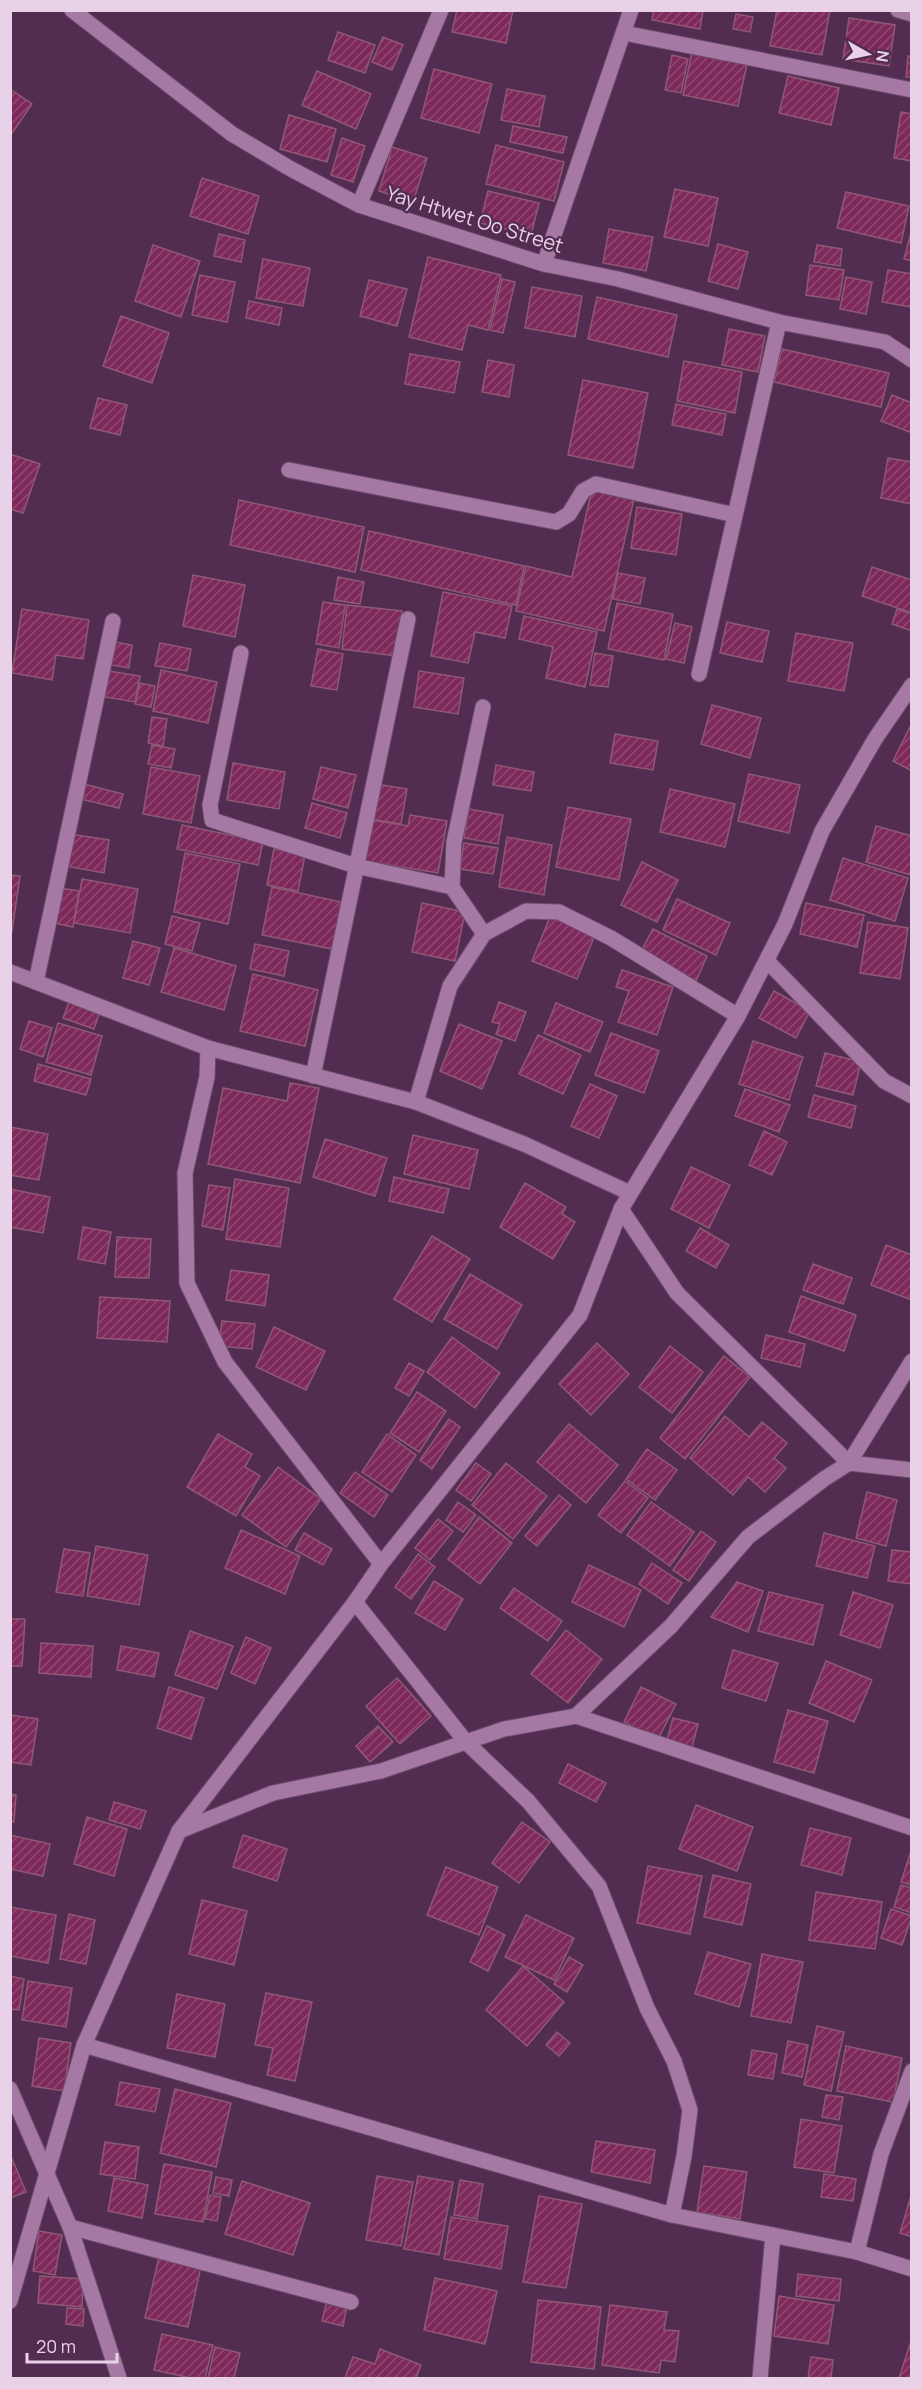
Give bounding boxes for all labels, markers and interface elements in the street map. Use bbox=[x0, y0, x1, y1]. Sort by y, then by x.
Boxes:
north arrow bbox=[838, 24, 898, 84]
text: N bbox=[871, 49, 895, 64]
street label: Yay Htwet Oo Street bbox=[383, 179, 567, 259]
scale bar bbox=[27, 2326, 117, 2364]
text: 20 m bbox=[36, 2334, 76, 2358]

